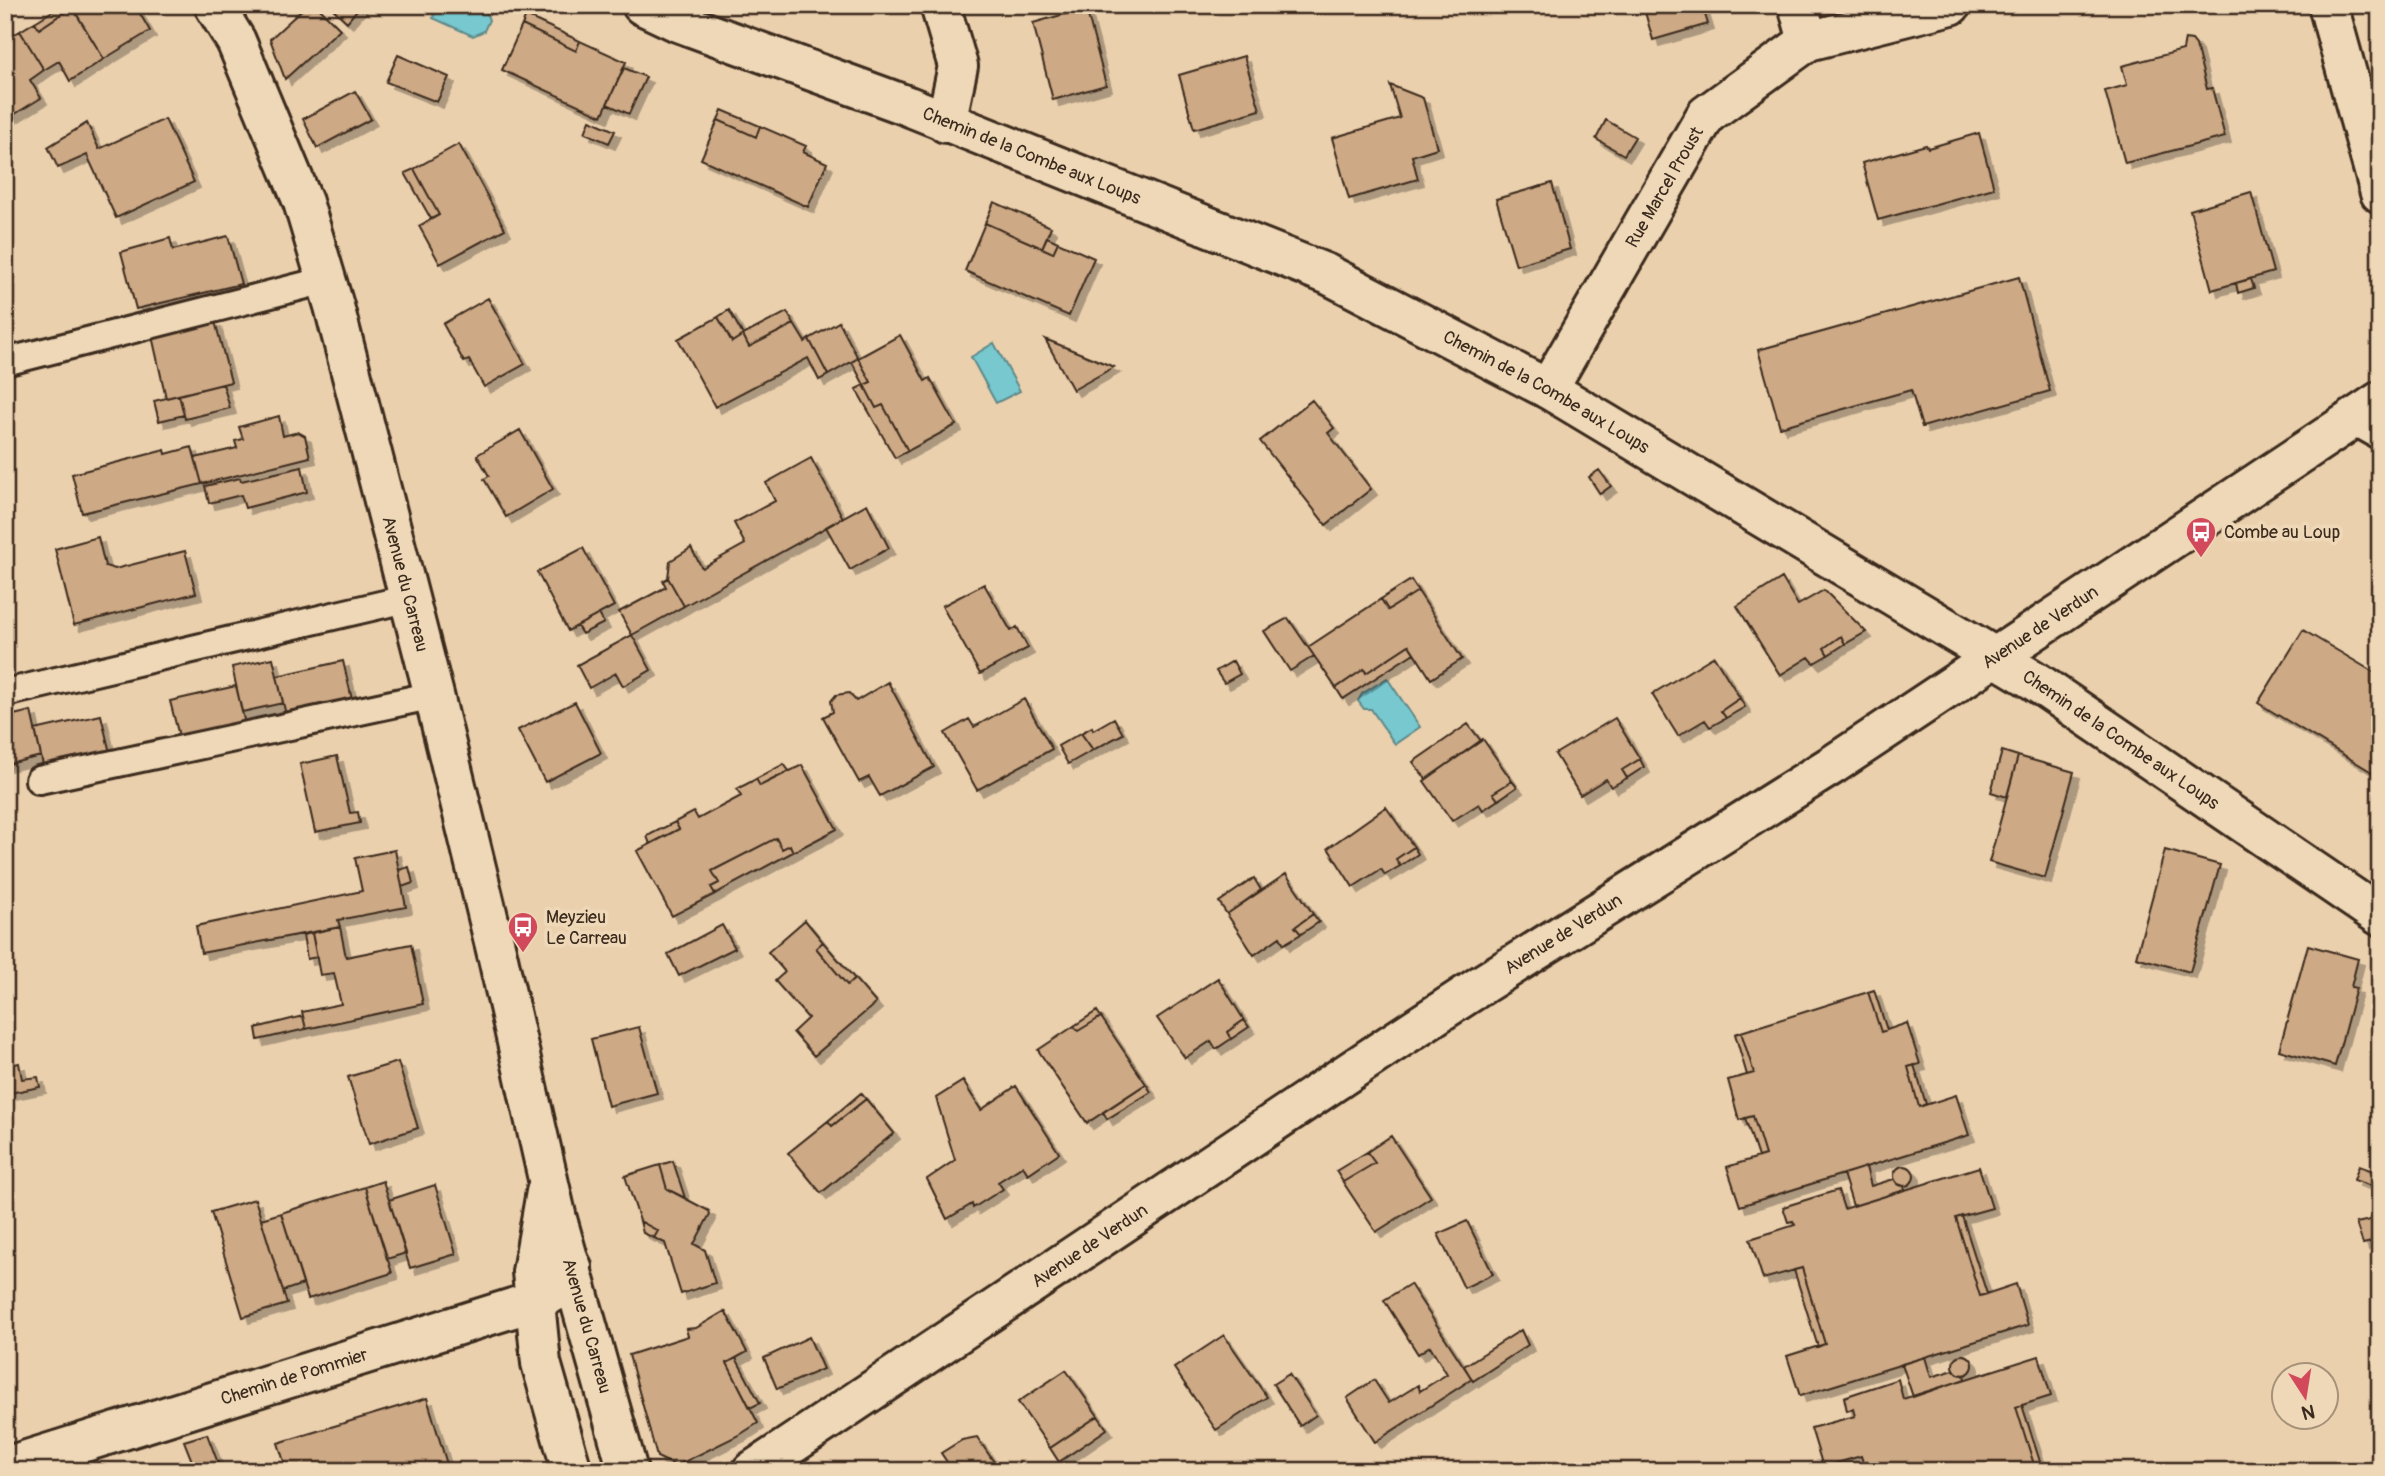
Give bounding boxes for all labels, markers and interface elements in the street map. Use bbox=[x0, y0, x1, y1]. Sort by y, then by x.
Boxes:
street label: Chemin de la Combe aux Loups bbox=[919, 102, 1144, 210]
street label: Rue Marcel Proust bbox=[1620, 122, 1709, 252]
street label: Chemin de la Combe aux Loups bbox=[1439, 325, 1654, 459]
street label: Avenue du Carreau bbox=[377, 514, 434, 654]
bus stop icon: Combe au Loup bbox=[2184, 515, 2218, 559]
place label: Combe au Loup bbox=[2224, 521, 2340, 544]
street label: Avenue de Verdun bbox=[1977, 580, 2103, 674]
street label: Chemin de la Combe aux Loups bbox=[2018, 665, 2224, 815]
street label: Avenue de Verdun bbox=[1500, 888, 1626, 979]
place label: Meyzieu Le Carreau bbox=[546, 906, 627, 950]
bus stop icon: Meyzieu Le Carreau bbox=[506, 910, 540, 954]
street label: Avenue de Verdun bbox=[1027, 1198, 1152, 1292]
street label: Avenue du Carreau bbox=[557, 1256, 617, 1396]
street label: Chemin de Pommier bbox=[218, 1342, 371, 1410]
north arrow bbox=[2270, 1360, 2340, 1430]
text: N bbox=[2299, 1399, 2317, 1425]

